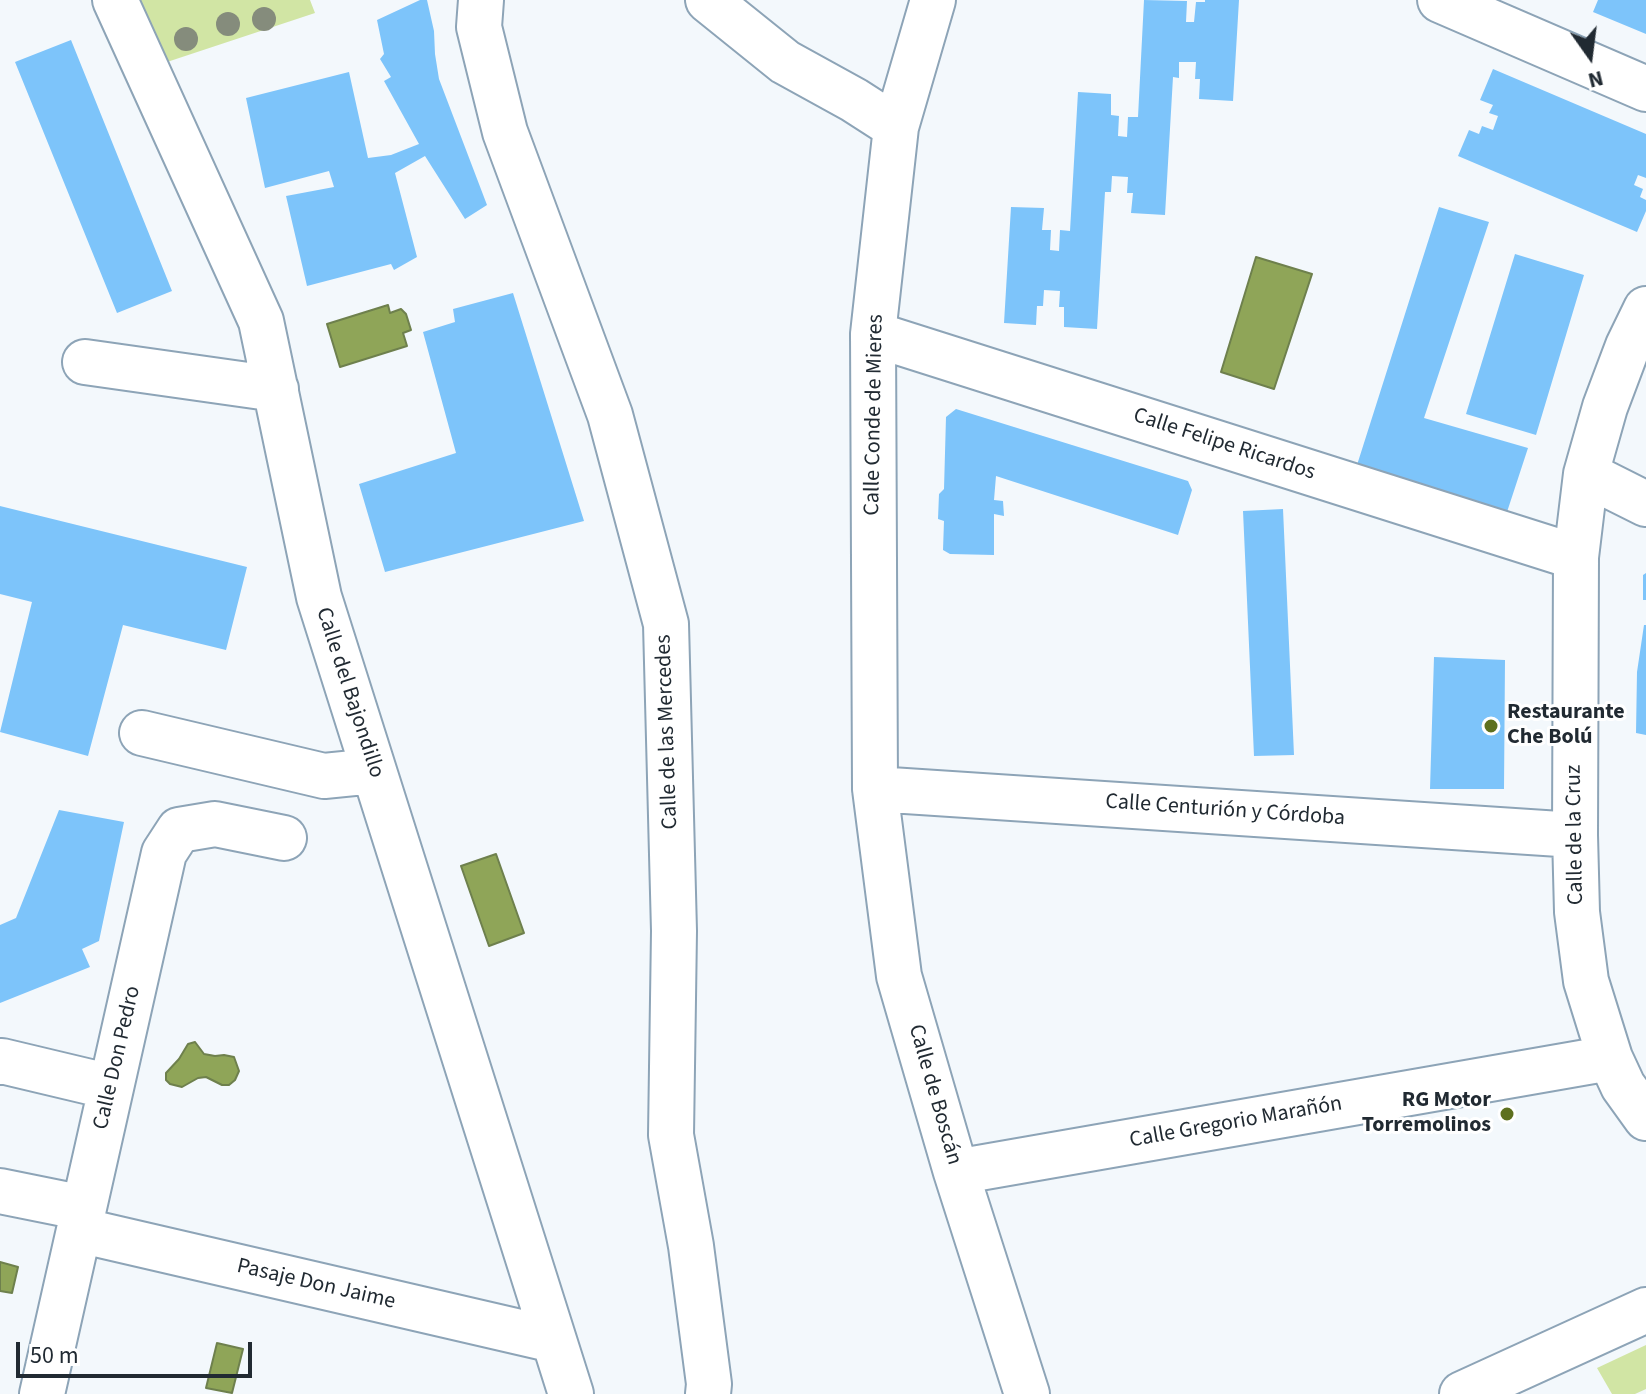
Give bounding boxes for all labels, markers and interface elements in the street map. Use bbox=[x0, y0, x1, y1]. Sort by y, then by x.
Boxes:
north arrow bbox=[1550, 16, 1630, 96]
text: N bbox=[1585, 62, 1607, 97]
street label: Calle Conde de Mieres bbox=[860, 314, 890, 516]
street label: Calle Felipe Ricardos bbox=[1130, 403, 1318, 487]
street label: Calle del Bajondillo bbox=[309, 605, 389, 781]
street label: Calle de las Mercedes bbox=[651, 634, 685, 830]
place label: Restaurante Che Bolú bbox=[1507, 700, 1625, 752]
marker: Restaurante Che Bolú bbox=[1482, 717, 1500, 735]
street label: Calle de la Cruz bbox=[1562, 765, 1590, 905]
street label: Calle Centurión y Córdoba bbox=[1104, 789, 1346, 833]
street label: Calle Don Pedro bbox=[89, 984, 147, 1132]
street label: Calle de Boscán bbox=[901, 1022, 967, 1168]
place label: RG Motor Torremolinos bbox=[1362, 1088, 1491, 1140]
street label: Calle Gregorio Marañón bbox=[1128, 1091, 1344, 1155]
marker: RG Motor Torremolinos bbox=[1498, 1105, 1516, 1123]
street label: Pasaje Don Jaime bbox=[234, 1254, 398, 1316]
scale bar bbox=[20, 1326, 256, 1376]
text: 50 m bbox=[30, 1338, 79, 1373]

